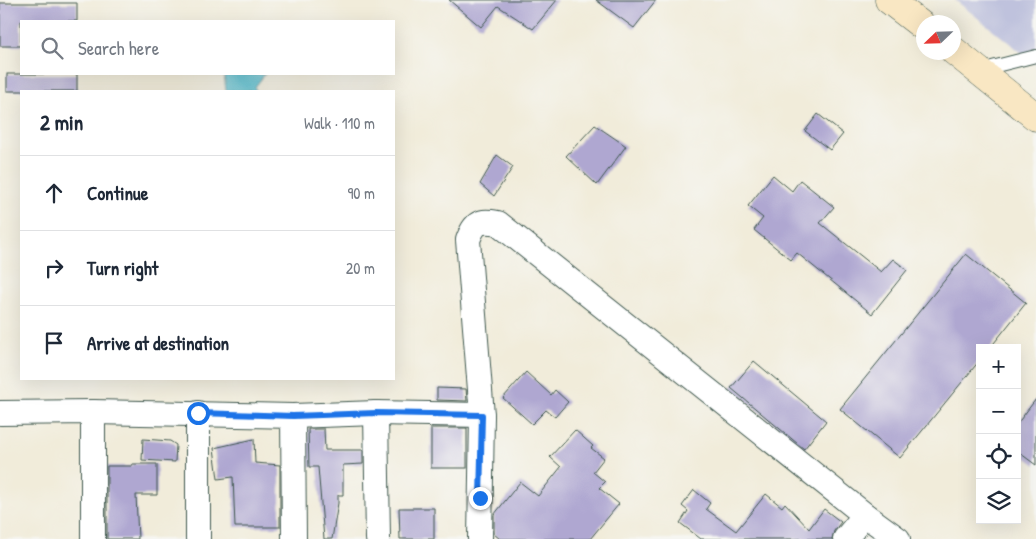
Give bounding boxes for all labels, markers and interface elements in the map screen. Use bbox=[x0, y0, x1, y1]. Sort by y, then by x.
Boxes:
north arrow bbox=[916, 15, 961, 60]
search box bbox=[20, 20, 395, 75]
icon: search bbox=[38, 34, 66, 62]
text: Search here bbox=[78, 35, 159, 61]
text: 2 min bbox=[40, 108, 83, 137]
text: Walk · 110 m bbox=[304, 112, 375, 134]
icon: ahead bbox=[40, 179, 68, 207]
text: Continue bbox=[87, 180, 148, 206]
text: 90 m bbox=[347, 182, 375, 204]
icon: right bbox=[40, 254, 68, 282]
text: Turn right bbox=[87, 255, 158, 281]
text: 20 m bbox=[346, 257, 375, 279]
icon: arrive bbox=[40, 329, 68, 357]
text: Arrive at destination bbox=[87, 330, 229, 356]
map controls bbox=[976, 344, 1021, 524]
button: + bbox=[976, 344, 1021, 389]
button: − bbox=[976, 389, 1021, 434]
route start bbox=[187, 402, 210, 425]
button: locate bbox=[976, 434, 1021, 479]
button: layers bbox=[976, 479, 1021, 524]
route end bbox=[469, 487, 492, 510]

